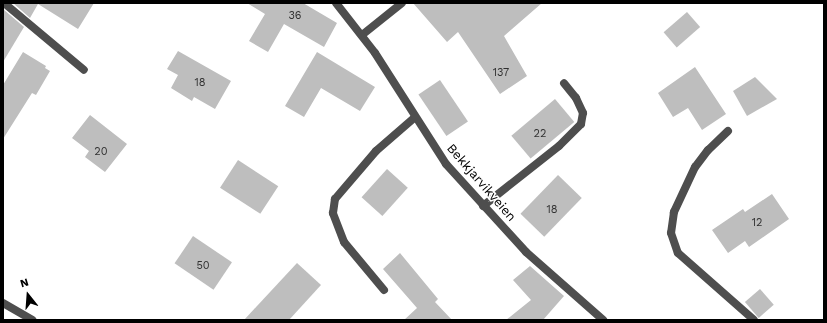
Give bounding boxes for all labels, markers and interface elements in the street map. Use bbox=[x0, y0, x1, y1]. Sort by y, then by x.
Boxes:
house number: 36 bbox=[288, 9, 302, 23]
house number: 137 bbox=[493, 66, 509, 80]
house number: 18 bbox=[194, 76, 206, 90]
house number: 22 bbox=[534, 127, 546, 141]
street label: Bekkjarvikveien bbox=[443, 141, 519, 225]
house number: 20 bbox=[94, 145, 108, 159]
house number: 18 bbox=[546, 203, 558, 217]
house number: 12 bbox=[752, 216, 762, 230]
house number: 50 bbox=[196, 259, 210, 273]
north arrow bbox=[8, 275, 48, 315]
text: N bbox=[19, 276, 30, 290]

